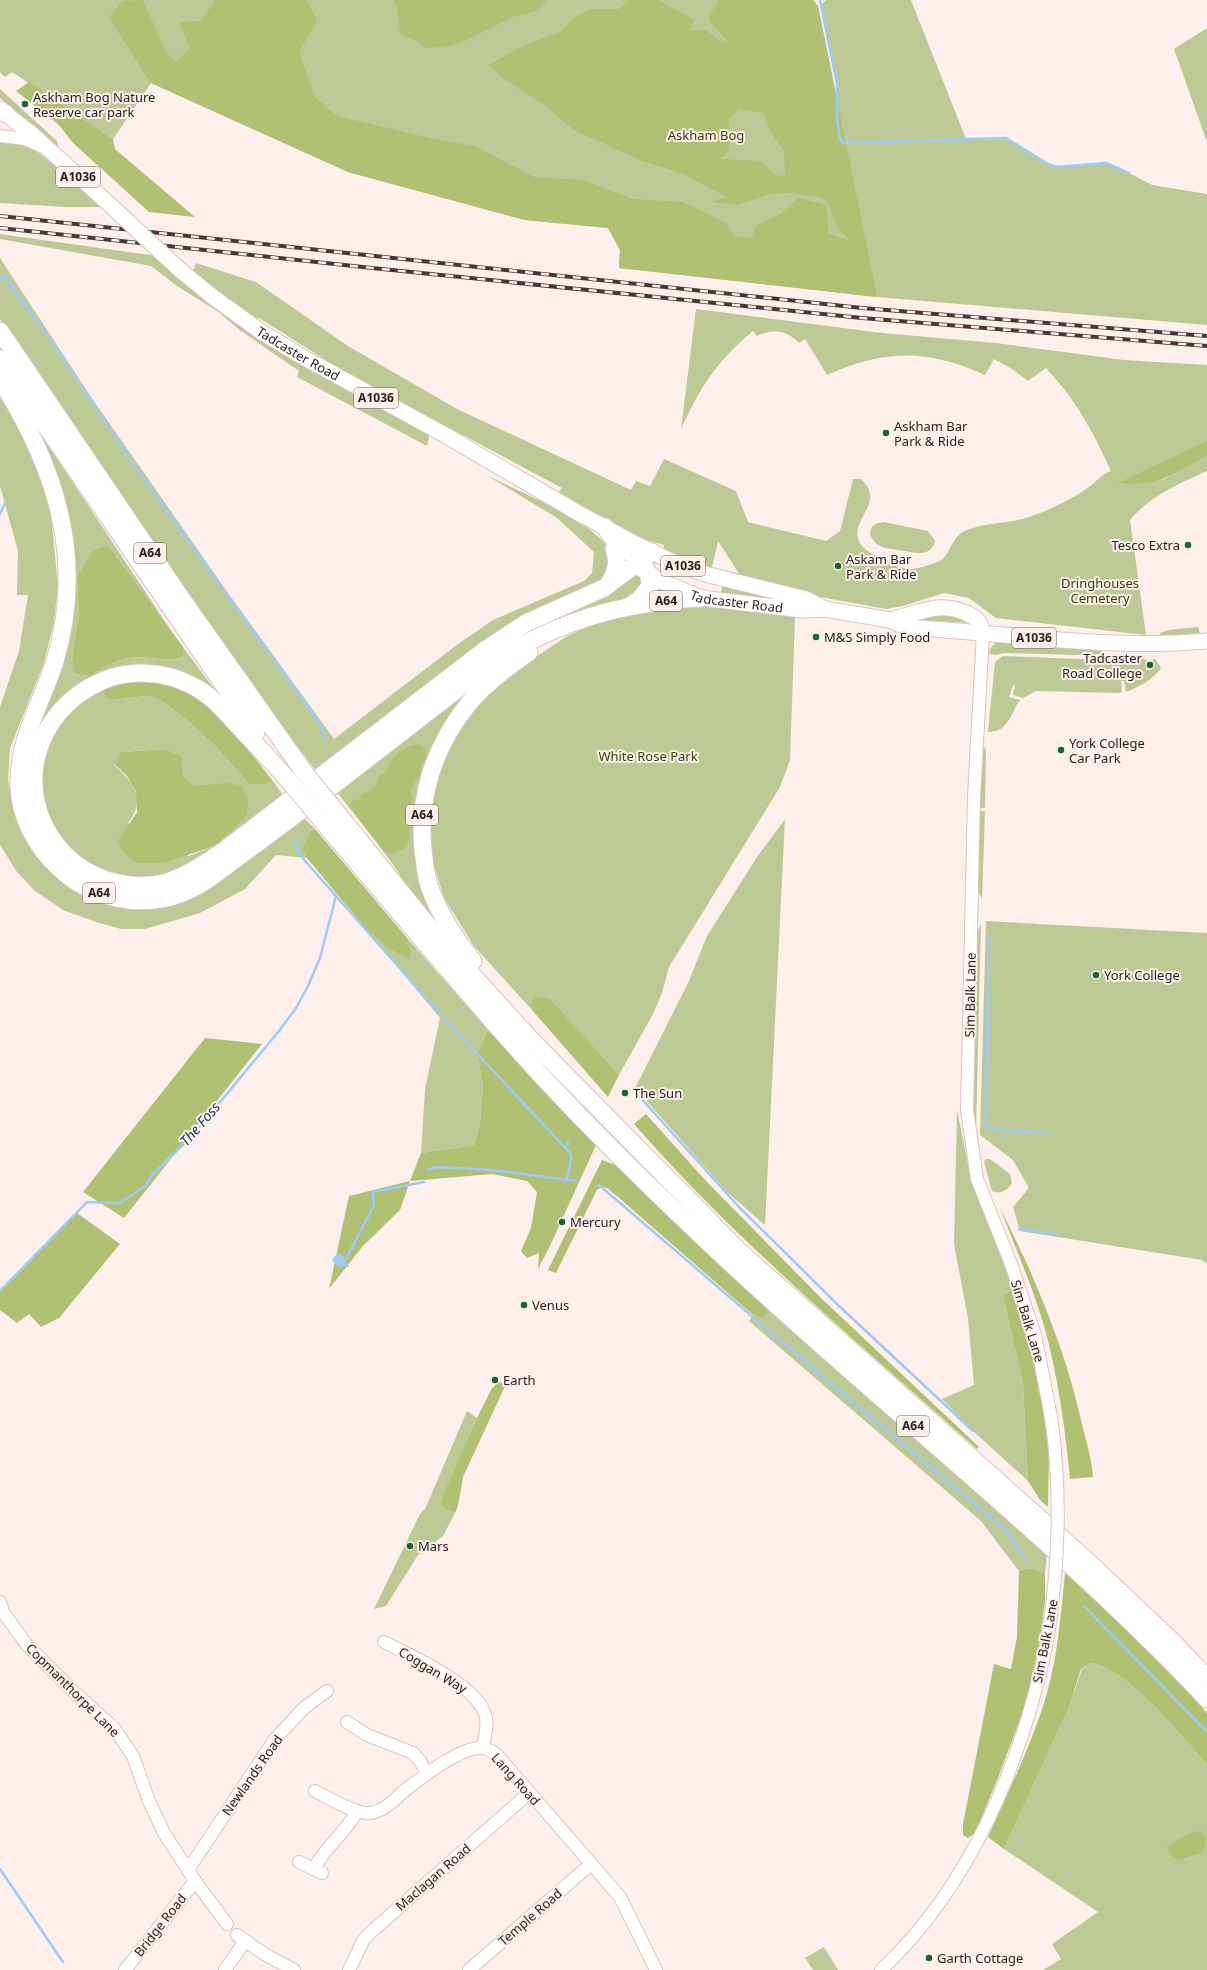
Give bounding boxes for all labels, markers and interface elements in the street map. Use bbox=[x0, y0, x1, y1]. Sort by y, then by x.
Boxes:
place label: Askham Bog Nature Reserve car park bbox=[33, 88, 155, 121]
marker: Askham Bog Nature Reserve car park bbox=[20, 99, 30, 109]
park label: Askham Bog bbox=[668, 126, 744, 144]
road number: A1036 bbox=[56, 167, 100, 187]
street label: Tadcaster Road bbox=[253, 322, 343, 385]
road number: A1036 bbox=[354, 388, 398, 408]
place label: Askham Bar Park & Ride bbox=[894, 417, 968, 450]
marker: Askham Bar Park & Ride bbox=[881, 428, 891, 438]
place label: Tesco Extra bbox=[1111, 536, 1180, 554]
marker: Tesco Extra bbox=[1183, 540, 1193, 550]
road number: A64 bbox=[134, 543, 166, 563]
place label: Askam Bar Park & Ride bbox=[846, 550, 917, 583]
road number: A1036 bbox=[661, 556, 705, 576]
marker: Askam Bar Park & Ride bbox=[833, 561, 843, 571]
park label: Dringhouses Cemetery bbox=[1061, 574, 1139, 607]
street label: Tadcaster Road bbox=[688, 585, 784, 617]
road number: A64 bbox=[650, 591, 682, 611]
place label: M&S Simply Food bbox=[824, 628, 930, 646]
road number: A1036 bbox=[1012, 628, 1056, 648]
marker: M&S Simply Food bbox=[811, 632, 821, 642]
place label: Tadcaster Road College bbox=[1062, 649, 1143, 682]
marker: Tadcaster Road College bbox=[1145, 660, 1155, 670]
place label: York College Car Park bbox=[1069, 734, 1145, 767]
marker: York College Car Park bbox=[1056, 745, 1066, 755]
park label: White Rose Park bbox=[598, 747, 698, 765]
road number: A64 bbox=[406, 805, 438, 825]
road number: A64 bbox=[83, 883, 115, 903]
street label: Sim Balk Lane bbox=[960, 952, 980, 1038]
place label: York College bbox=[1104, 966, 1180, 984]
marker: York College bbox=[1091, 970, 1101, 980]
place label: The Sun bbox=[633, 1084, 682, 1102]
marker: The Sun bbox=[620, 1088, 630, 1098]
water label: The Foss bbox=[175, 1098, 224, 1150]
place label: Mercury bbox=[570, 1213, 621, 1231]
marker: Mercury bbox=[557, 1217, 567, 1227]
street label: Sim Balk Lane bbox=[1007, 1278, 1049, 1364]
place label: Venus bbox=[532, 1296, 569, 1314]
marker: Venus bbox=[519, 1300, 529, 1310]
place label: Earth bbox=[503, 1371, 536, 1389]
marker: Earth bbox=[490, 1375, 500, 1385]
road number: A64 bbox=[897, 1416, 929, 1436]
place label: Mars bbox=[418, 1537, 449, 1555]
marker: Mars bbox=[405, 1541, 415, 1551]
street label: Sim Balk Lane bbox=[1028, 1598, 1062, 1684]
street label: Copmanthorpe Lane bbox=[22, 1639, 124, 1741]
street label: Coggan Way bbox=[396, 1643, 471, 1698]
street label: Newlands Road bbox=[217, 1731, 287, 1819]
street label: Lang Road bbox=[488, 1749, 544, 1809]
street label: Maclagan Road bbox=[392, 1839, 474, 1915]
street label: Temple Road bbox=[494, 1884, 566, 1950]
street label: Bridge Road bbox=[130, 1890, 190, 1960]
place label: Garth Cottage bbox=[937, 1949, 1023, 1967]
marker: Garth Cottage bbox=[924, 1953, 934, 1963]

